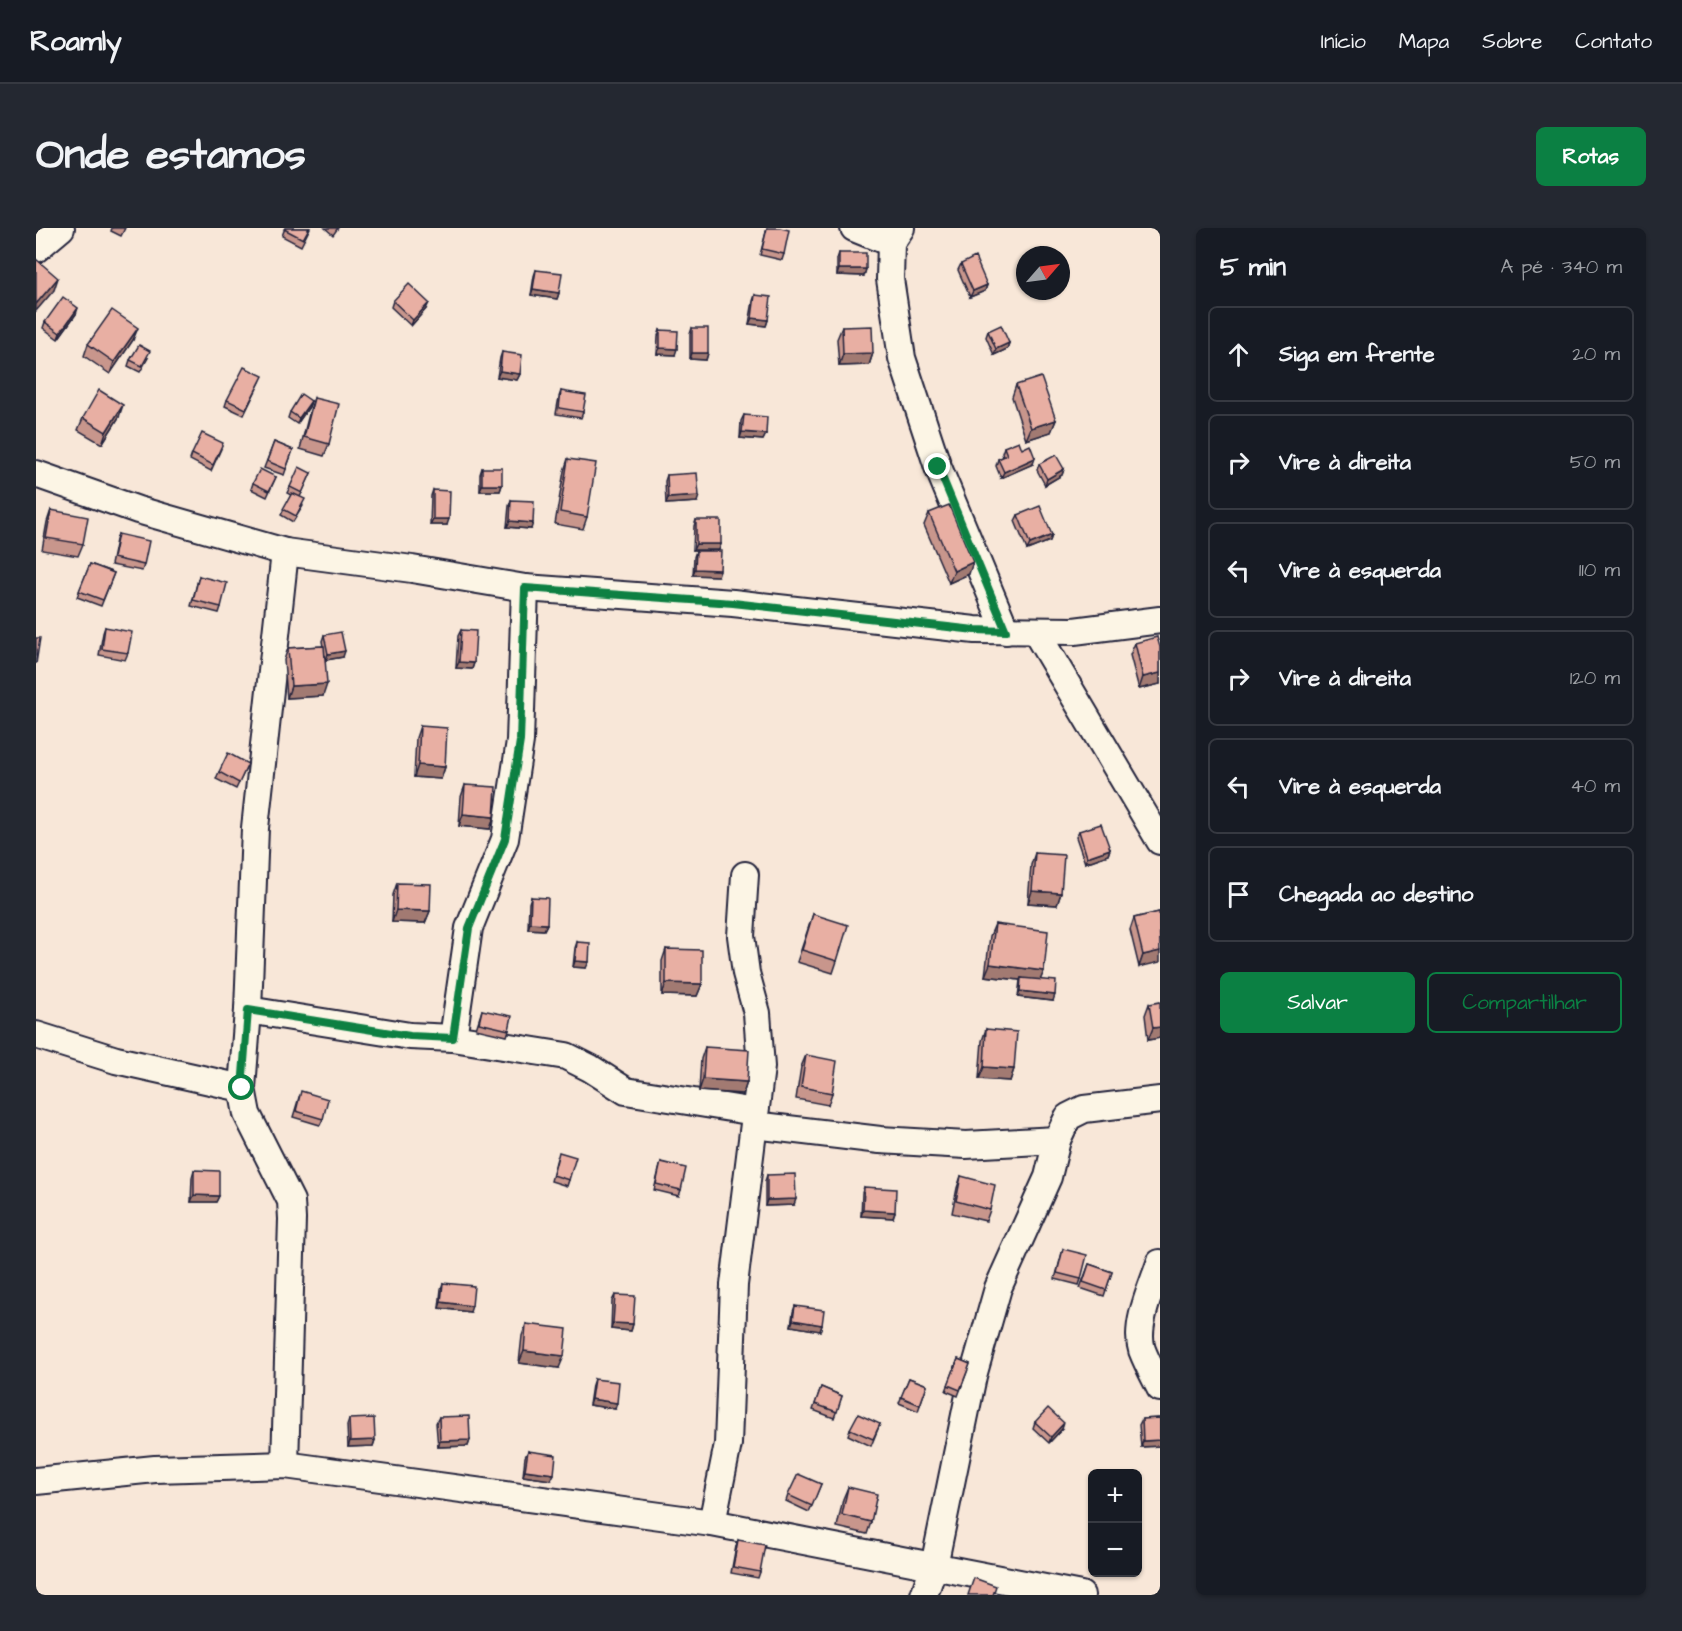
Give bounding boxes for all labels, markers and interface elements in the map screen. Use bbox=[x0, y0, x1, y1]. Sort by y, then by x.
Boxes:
text: Roamly bbox=[30, 22, 122, 61]
text: Início bbox=[1321, 27, 1366, 56]
text: Mapa bbox=[1399, 27, 1449, 56]
text: Sobre bbox=[1482, 27, 1542, 56]
text: Contato bbox=[1575, 27, 1652, 56]
text: Onde estamos bbox=[36, 127, 306, 185]
button: Rotas bbox=[1536, 127, 1646, 186]
north arrow bbox=[1016, 246, 1070, 300]
text: 5 min bbox=[1220, 249, 1286, 285]
text: A pé · 340 m bbox=[1500, 253, 1622, 281]
icon: ahead bbox=[1222, 338, 1255, 371]
text: Siga em frente bbox=[1279, 339, 1435, 370]
text: 20 m bbox=[1572, 340, 1620, 368]
icon: right bbox=[1222, 446, 1255, 479]
text: Vire à direita bbox=[1279, 447, 1411, 478]
text: 50 m bbox=[1570, 448, 1620, 476]
route end bbox=[924, 453, 950, 479]
icon: left bbox=[1222, 554, 1255, 587]
text: Vire à esquerda bbox=[1279, 555, 1441, 586]
text: 110 m bbox=[1579, 556, 1620, 584]
icon: right bbox=[1222, 662, 1255, 695]
text: Vire à direita bbox=[1279, 663, 1411, 694]
text: 120 m bbox=[1570, 664, 1620, 692]
icon: left bbox=[1222, 770, 1255, 803]
text: Vire à esquerda bbox=[1279, 771, 1441, 802]
text: 40 m bbox=[1570, 772, 1620, 800]
icon: arrive bbox=[1222, 878, 1255, 911]
text: Chegada ao destino bbox=[1279, 879, 1473, 910]
button: Salvar bbox=[1220, 972, 1415, 1033]
button: Compartilhar bbox=[1427, 972, 1622, 1033]
route start bbox=[228, 1074, 254, 1100]
map controls bbox=[1088, 1469, 1142, 1577]
button: + bbox=[1088, 1469, 1142, 1523]
button: − bbox=[1088, 1523, 1142, 1577]

